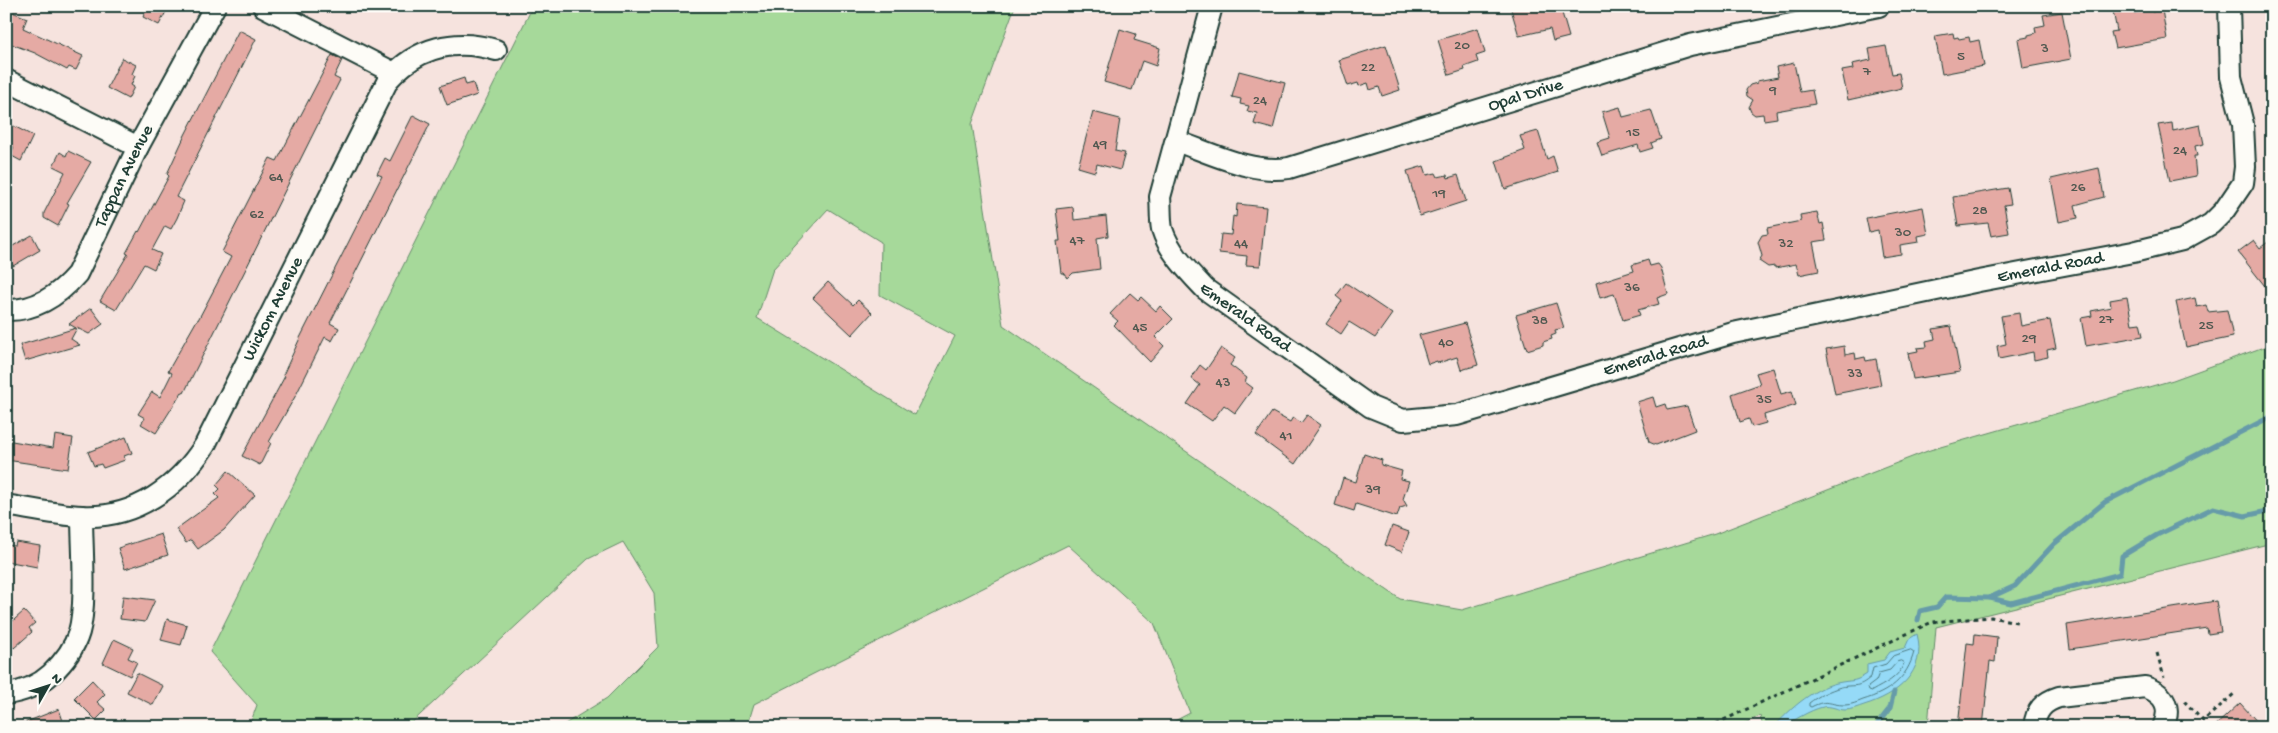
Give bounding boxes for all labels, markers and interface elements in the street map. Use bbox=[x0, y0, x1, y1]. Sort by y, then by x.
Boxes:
house number: 20 bbox=[1454, 37, 1470, 55]
house number: 3 bbox=[2040, 40, 2049, 58]
house number: 5 bbox=[1957, 48, 1965, 66]
house number: 22 bbox=[1361, 59, 1375, 77]
house number: 7 bbox=[1862, 63, 1872, 81]
street label: Opal Drive bbox=[1486, 74, 1566, 117]
house number: 9 bbox=[1768, 82, 1777, 100]
house number: 24 bbox=[1253, 92, 1267, 110]
street label: Tappan Avenue bbox=[90, 121, 159, 232]
house number: 15 bbox=[1625, 124, 1640, 142]
house number: 49 bbox=[1093, 136, 1108, 154]
house number: 24 bbox=[2173, 142, 2187, 160]
house number: 64 bbox=[269, 169, 283, 187]
house number: 26 bbox=[2071, 179, 2086, 197]
house number: 19 bbox=[1431, 185, 1446, 203]
house number: 28 bbox=[1972, 202, 1988, 220]
house number: 62 bbox=[250, 206, 264, 224]
house number: 30 bbox=[1894, 224, 1912, 242]
house number: 47 bbox=[1070, 232, 1086, 250]
house number: 44 bbox=[1234, 235, 1248, 253]
house number: 32 bbox=[1777, 235, 1794, 253]
street label: Emerald Road bbox=[1996, 247, 2107, 288]
street label: Wickom Avenue bbox=[238, 253, 308, 365]
street label: Emerald Road bbox=[1195, 278, 1297, 358]
house number: 36 bbox=[1623, 279, 1640, 297]
house number: 27 bbox=[2098, 311, 2115, 329]
house number: 38 bbox=[1531, 312, 1548, 330]
house number: 25 bbox=[2198, 317, 2214, 335]
house number: 45 bbox=[1133, 319, 1148, 337]
street label: Emerald Road bbox=[1601, 330, 1712, 381]
house number: 29 bbox=[2022, 330, 2037, 348]
house number: 40 bbox=[1438, 334, 1454, 352]
house number: 33 bbox=[1846, 365, 1863, 383]
house number: 43 bbox=[1216, 374, 1231, 392]
house number: 35 bbox=[1755, 391, 1772, 409]
house number: 41 bbox=[1279, 427, 1293, 445]
house number: 39 bbox=[1364, 481, 1381, 499]
north arrow bbox=[22, 660, 72, 710]
text: N bbox=[47, 670, 66, 688]

